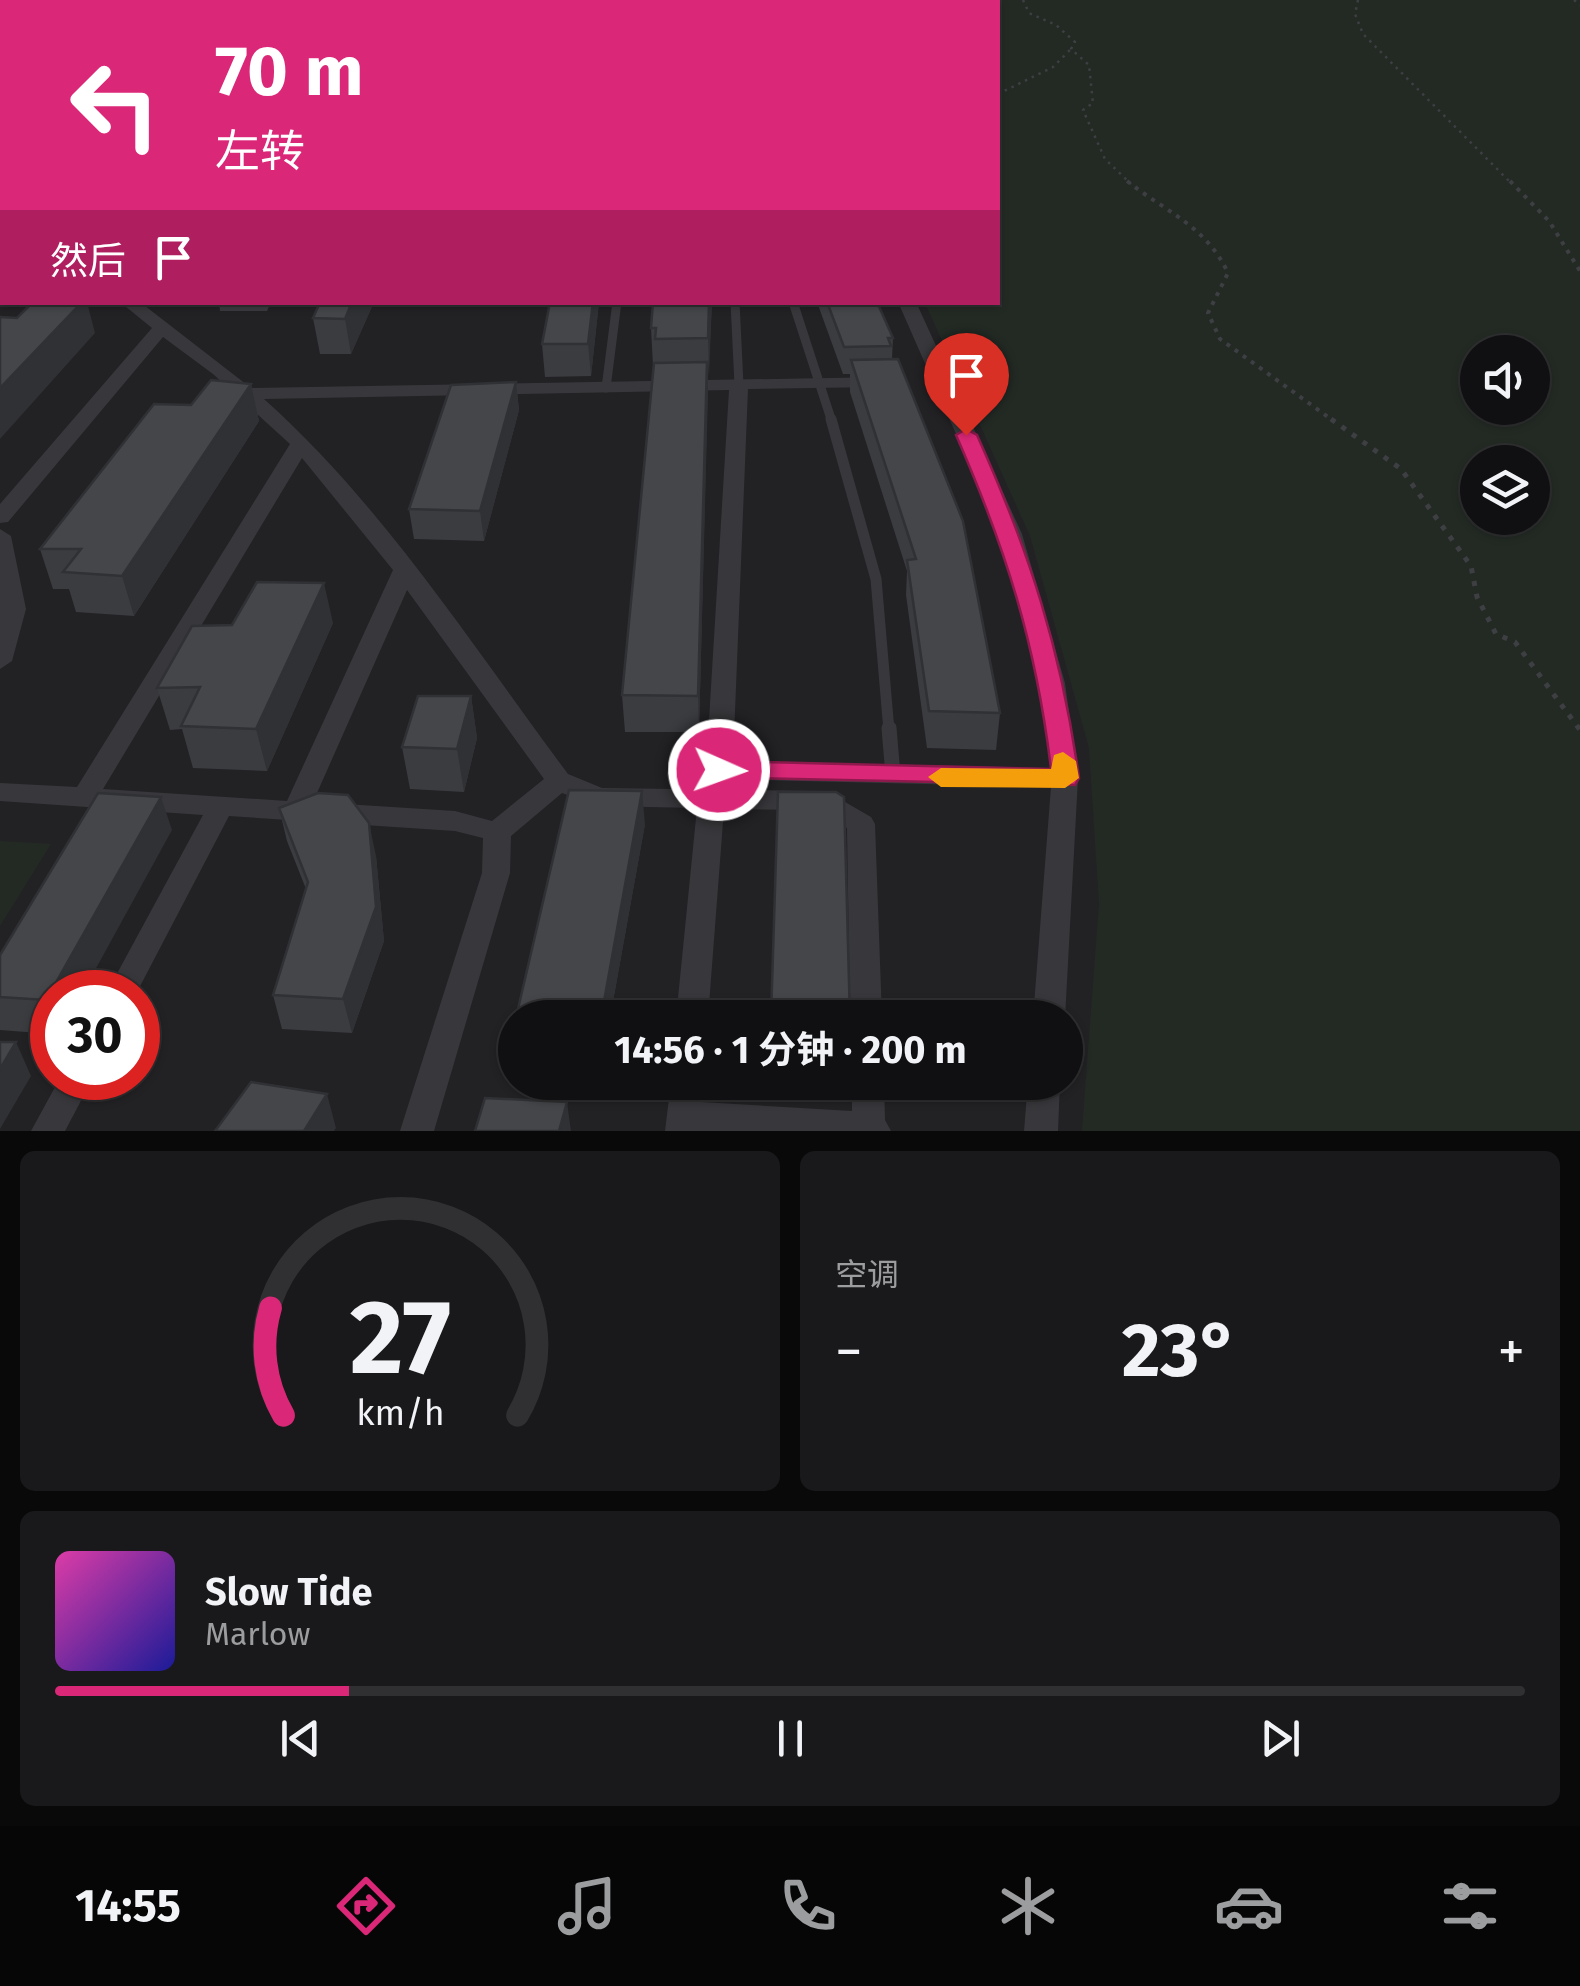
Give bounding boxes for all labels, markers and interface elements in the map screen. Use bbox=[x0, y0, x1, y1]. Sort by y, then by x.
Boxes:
text: 70 m bbox=[215, 30, 364, 114]
icon: left bbox=[50, 40, 180, 170]
text: 左转 bbox=[215, 125, 305, 179]
icon: arrive bbox=[146, 230, 201, 285]
text: 然后 bbox=[50, 238, 126, 284]
pin bbox=[924, 333, 1009, 436]
map controls bbox=[1460, 335, 1550, 535]
button: sound bbox=[1460, 335, 1550, 425]
icon: arrive bbox=[939, 348, 994, 403]
button: layers bbox=[1460, 445, 1550, 535]
position arrow bbox=[667, 718, 771, 822]
speed limit sign: 30 bbox=[30, 970, 160, 1100]
text: 14:56 · 1 分钟 · 200 m bbox=[614, 1027, 967, 1073]
text: 空调 bbox=[835, 1256, 899, 1294]
text: 27 bbox=[349, 1276, 451, 1401]
text: 23° bbox=[1122, 1306, 1238, 1396]
text: − bbox=[835, 1319, 863, 1385]
text: + bbox=[1498, 1319, 1525, 1385]
text: km/h bbox=[356, 1392, 444, 1434]
text: Slow Tide bbox=[205, 1569, 373, 1615]
text: Marlow bbox=[205, 1615, 311, 1653]
icon: previous bbox=[273, 1711, 328, 1766]
icon: pause bbox=[763, 1711, 818, 1766]
icon: next bbox=[1253, 1711, 1308, 1766]
icon: directions bbox=[331, 1871, 401, 1941]
icon: music bbox=[552, 1871, 622, 1941]
icon: phone bbox=[773, 1871, 843, 1941]
icon: climate bbox=[993, 1871, 1063, 1941]
icon: car bbox=[1214, 1871, 1284, 1941]
icon: filters bbox=[1435, 1871, 1505, 1941]
text: 14:55 bbox=[75, 1879, 181, 1933]

